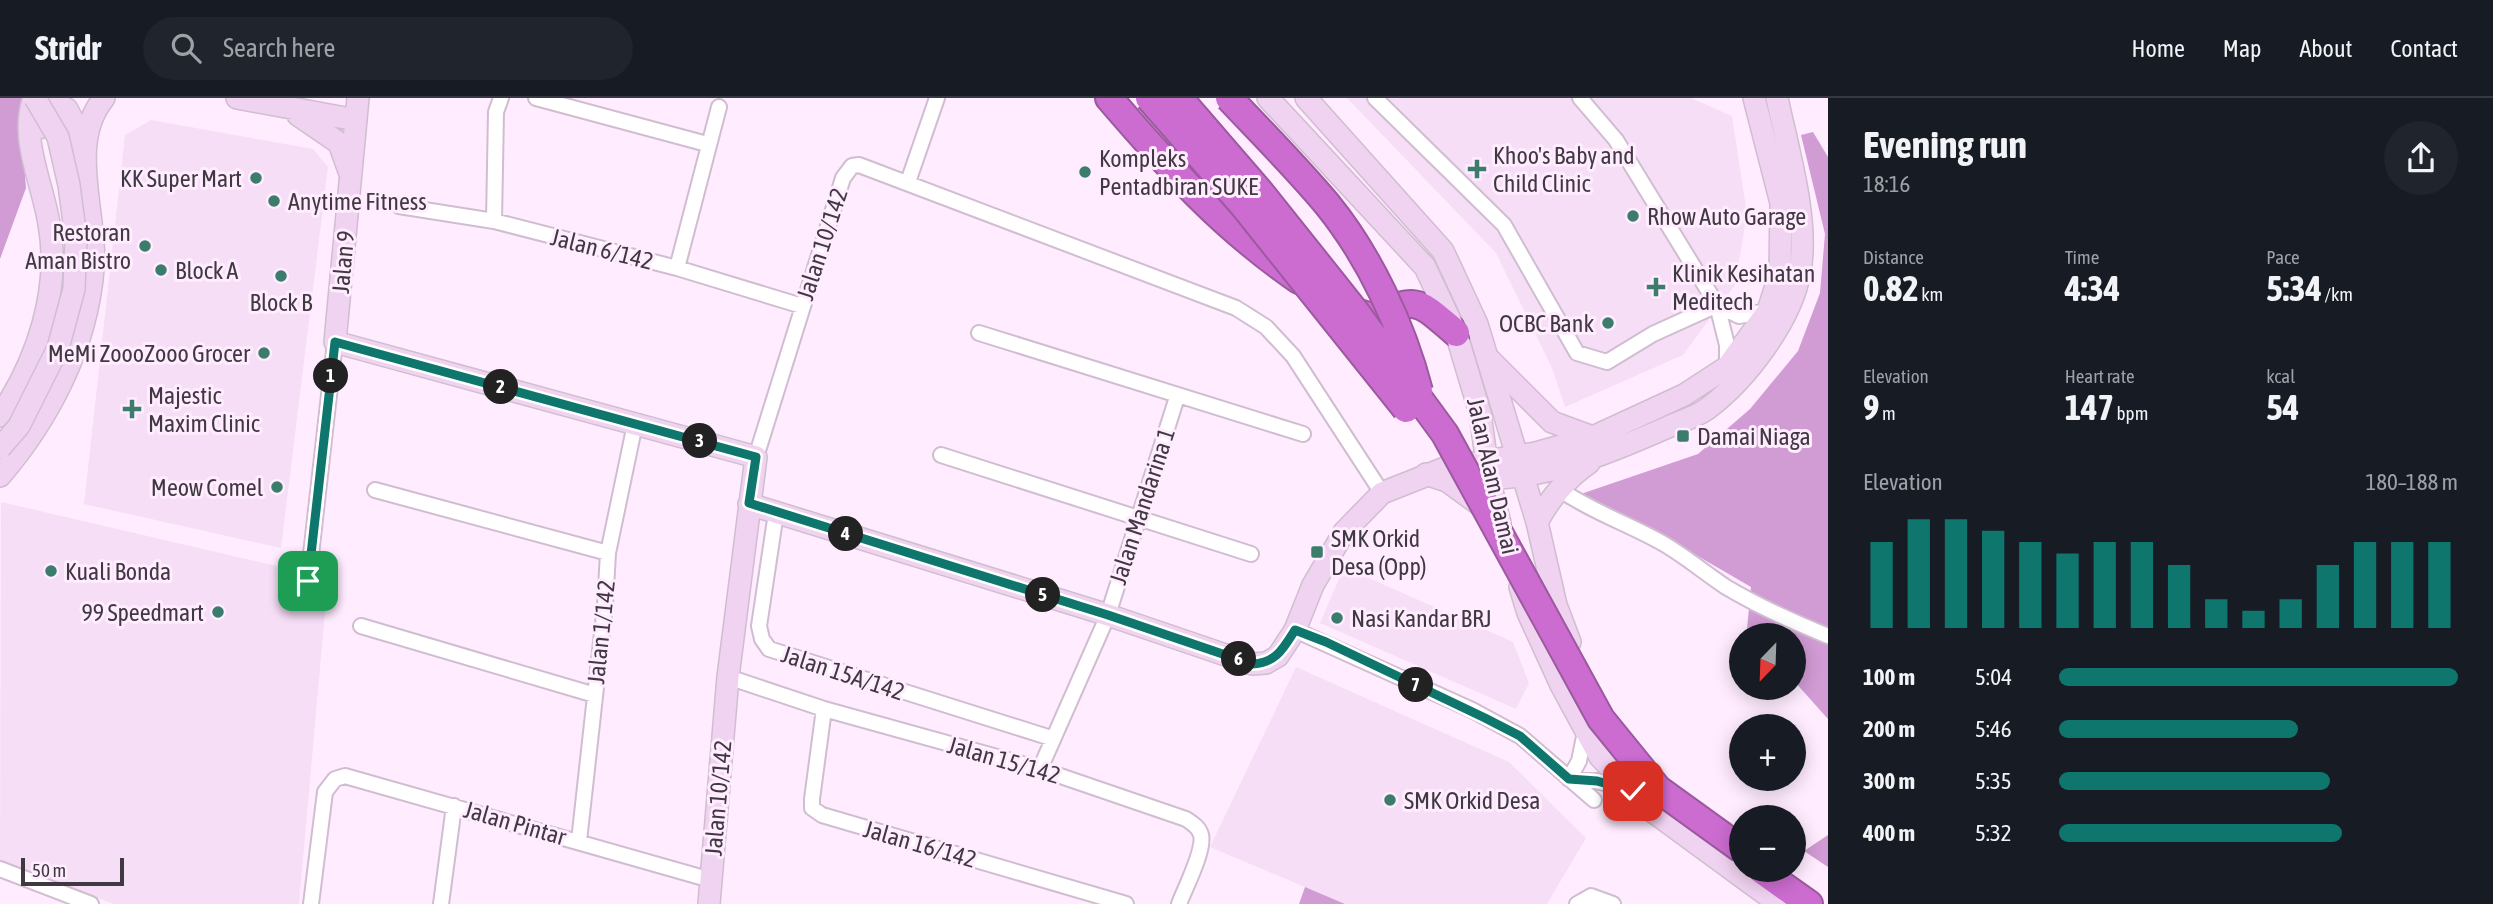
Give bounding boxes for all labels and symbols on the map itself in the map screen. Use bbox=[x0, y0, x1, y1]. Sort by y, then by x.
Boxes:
place label: Khoo's Baby and Child Clinic bbox=[1493, 142, 1635, 197]
place label: Kompleks Pentadbiran SUKE bbox=[1099, 145, 1258, 200]
marker: Khoo's Baby and Child Clinic bbox=[1467, 159, 1487, 179]
marker: Kompleks Pentadbiran SUKE bbox=[1077, 164, 1093, 180]
place label: KK Super Mart bbox=[120, 165, 242, 192]
marker: KK Super Mart bbox=[248, 170, 264, 186]
street label: Jalan 10/142 bbox=[791, 185, 853, 303]
place label: Anytime Fitness bbox=[288, 188, 427, 215]
marker: Anytime Fitness bbox=[266, 193, 282, 209]
place label: Rhow Auto Garage bbox=[1647, 203, 1806, 230]
marker: Rhow Auto Garage bbox=[1625, 208, 1641, 224]
place label: Restoran Aman Bistro bbox=[25, 219, 131, 274]
street label: Jalan 6/142 bbox=[548, 223, 656, 275]
street label: Jalan 9 bbox=[327, 230, 359, 294]
marker: Restoran Aman Bistro bbox=[137, 238, 153, 254]
place label: Block A bbox=[175, 257, 239, 284]
place label: Klinik Kesihatan Meditech bbox=[1672, 260, 1815, 315]
marker: Block A bbox=[153, 262, 169, 278]
marker: Block B bbox=[273, 268, 289, 284]
marker: Klinik Kesihatan Meditech bbox=[1646, 277, 1666, 297]
place label: Block B bbox=[250, 289, 313, 316]
place label: OCBC Bank bbox=[1499, 310, 1594, 337]
marker: OCBC Bank bbox=[1600, 315, 1616, 331]
place label: MeMi ZoooZooo Grocer bbox=[48, 340, 251, 367]
marker: MeMi ZoooZooo Grocer bbox=[256, 345, 272, 361]
pin: 1 bbox=[314, 358, 348, 394]
pin: 2 bbox=[484, 370, 518, 404]
place label: Majestic Maxim Clinic bbox=[148, 382, 260, 437]
street label: Jalan Alam Damai bbox=[1462, 395, 1524, 557]
marker: Majestic Maxim Clinic bbox=[122, 399, 142, 419]
place label: Damai Niaga bbox=[1697, 423, 1811, 450]
pin: 3 bbox=[682, 424, 718, 458]
street label: Jalan Mandarina 1 bbox=[1104, 424, 1180, 588]
marker: Damai Niaga bbox=[1675, 428, 1691, 444]
place label: Meow Comel bbox=[151, 474, 264, 501]
marker: Meow Comel bbox=[269, 479, 285, 495]
pin: 4 bbox=[828, 516, 864, 551]
place label: SMK Orkid Desa (Opp) bbox=[1331, 525, 1427, 580]
marker: SMK Orkid Desa (Opp) bbox=[1309, 544, 1325, 560]
pin bbox=[278, 551, 338, 611]
place label: Kuali Bonda bbox=[65, 558, 171, 585]
marker: Kuali Bonda bbox=[43, 563, 59, 579]
pin: 5 bbox=[1026, 578, 1060, 612]
street label: Jalan 1/142 bbox=[582, 579, 620, 685]
place label: 99 Speedmart bbox=[82, 599, 204, 626]
marker: 99 Speedmart bbox=[210, 604, 226, 620]
place label: Nasi Kandar BRJ bbox=[1351, 605, 1492, 632]
marker: Nasi Kandar BRJ bbox=[1329, 610, 1345, 626]
north arrow bbox=[1729, 623, 1806, 700]
street label: Jalan 15A/142 bbox=[778, 640, 908, 706]
pin: 6 bbox=[1222, 642, 1256, 676]
pin: 7 bbox=[1398, 668, 1434, 702]
street label: Jalan 15/142 bbox=[945, 731, 1063, 789]
street label: Jalan 10/142 bbox=[700, 739, 736, 857]
pin bbox=[1603, 761, 1663, 821]
place label: SMK Orkid Desa bbox=[1404, 787, 1540, 814]
marker: SMK Orkid Desa bbox=[1382, 792, 1398, 808]
street label: Jalan Pintar bbox=[461, 796, 570, 851]
street label: Jalan 16/142 bbox=[861, 815, 979, 873]
scale bar bbox=[21, 855, 124, 887]

